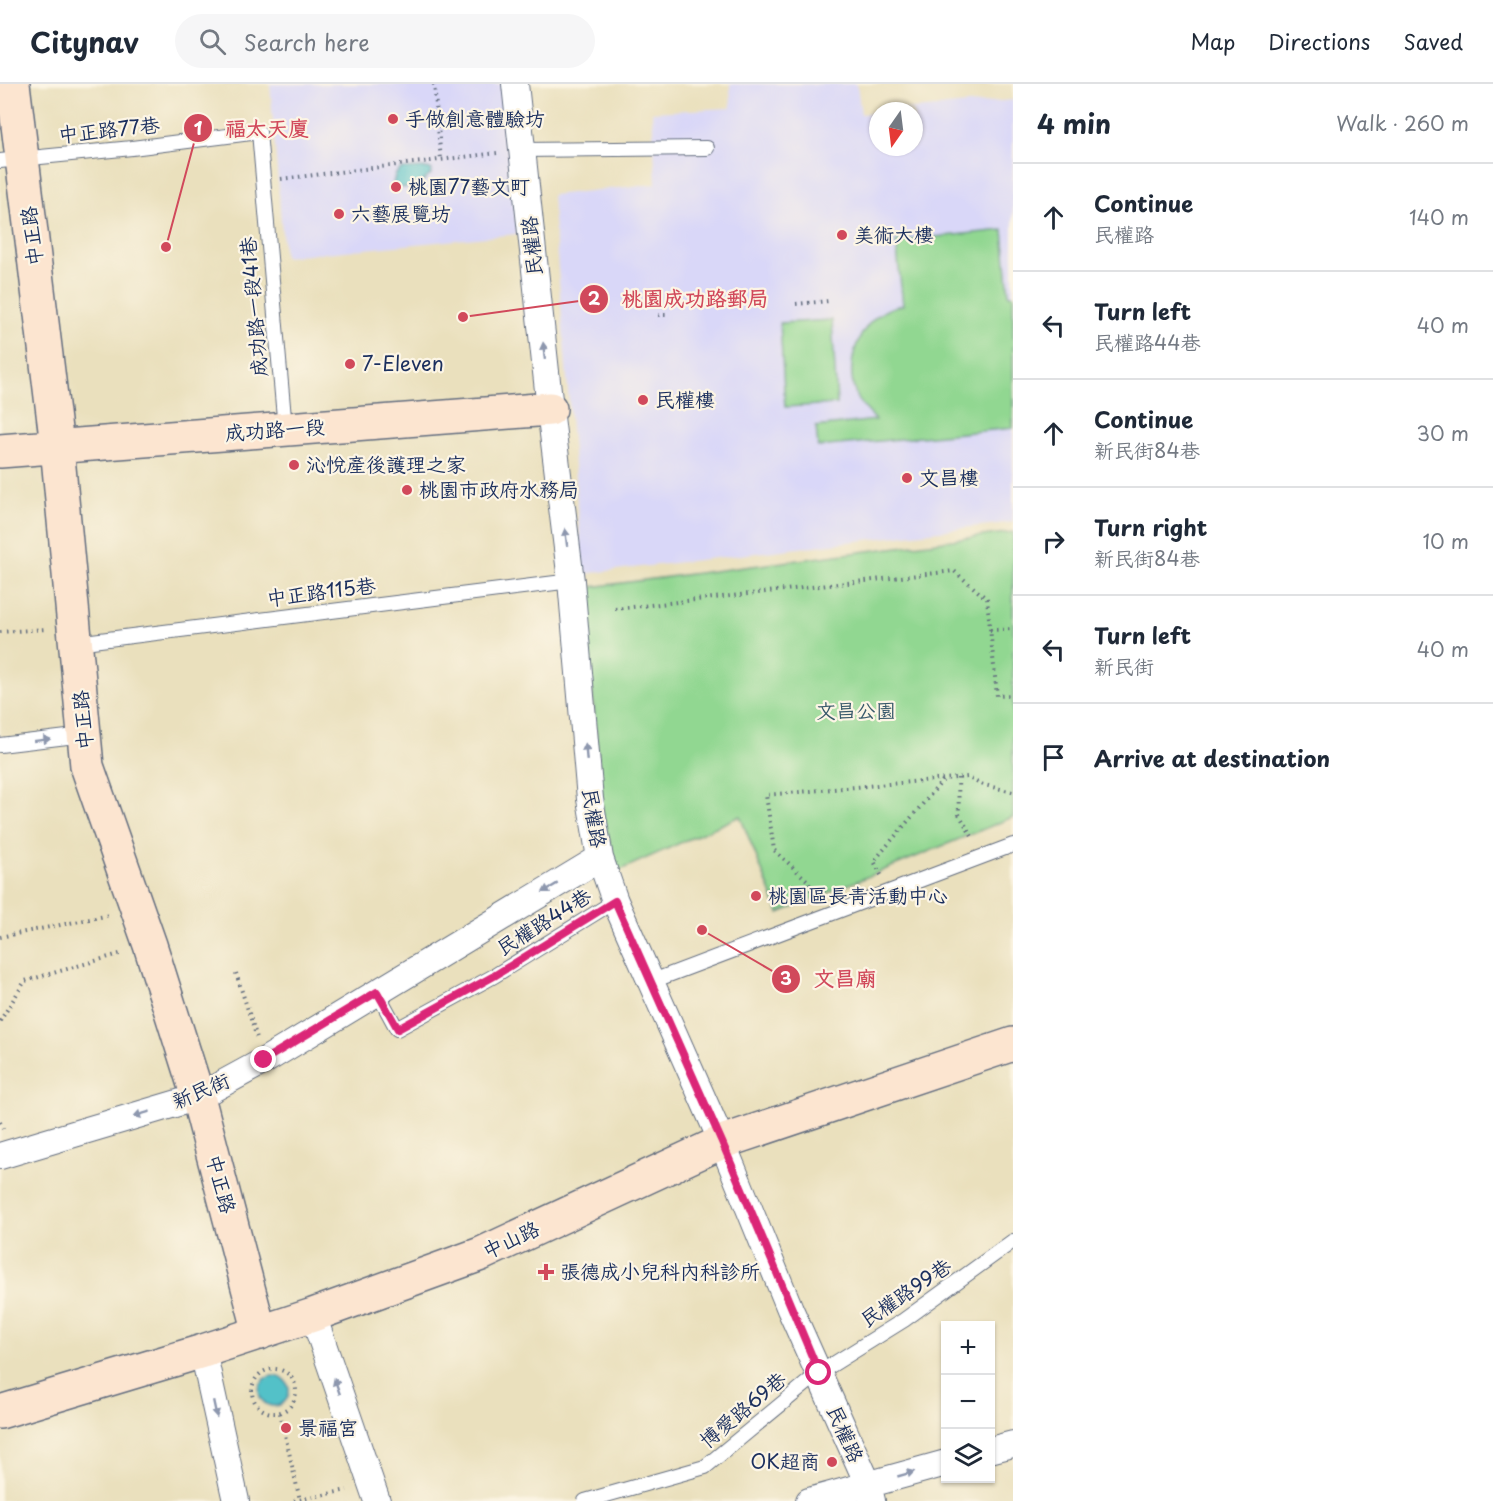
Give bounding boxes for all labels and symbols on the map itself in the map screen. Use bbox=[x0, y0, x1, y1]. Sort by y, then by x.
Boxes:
north arrow bbox=[869, 102, 923, 156]
place label: 手做創意體驗坊 bbox=[405, 103, 545, 133]
street label: 中正路77巷 bbox=[57, 109, 162, 149]
callout: 福太天廈 bbox=[183, 109, 321, 148]
text: 福太天廈 bbox=[225, 111, 309, 143]
marker: 手做創意體驗坊 bbox=[386, 112, 400, 126]
text: 1 bbox=[194, 114, 203, 141]
place label: 桃園77藝文町 bbox=[408, 171, 530, 201]
marker: 桃園77藝文町 bbox=[389, 180, 403, 194]
place label: 六藝展覽坊 bbox=[351, 198, 451, 228]
street label: 中正路 bbox=[12, 204, 50, 268]
marker: 六藝展覽坊 bbox=[332, 207, 346, 221]
street label: 民權路 bbox=[513, 214, 549, 278]
place label: 美術大樓 bbox=[854, 219, 934, 249]
marker: 美術大樓 bbox=[835, 228, 849, 242]
street label: 成功路一段41巷 bbox=[232, 235, 274, 379]
callout: 桃園成功路郵局 bbox=[579, 279, 780, 318]
text: 桃園成功路郵局 bbox=[622, 281, 769, 313]
text: 2 bbox=[588, 284, 601, 311]
one-way arrow bbox=[539, 341, 549, 360]
place label: 7-Eleven bbox=[362, 348, 444, 378]
marker: 7-Eleven bbox=[343, 357, 357, 371]
place label: 民權樓 bbox=[655, 384, 715, 414]
marker: 民權樓 bbox=[636, 393, 650, 407]
street label: 成功路一段 bbox=[224, 411, 326, 447]
place label: 沁悅產後護理之家 bbox=[306, 449, 466, 479]
marker: 沁悅產後護理之家 bbox=[287, 458, 301, 472]
place label: 文昌樓 bbox=[919, 462, 979, 492]
marker: 文昌樓 bbox=[900, 471, 914, 485]
place label: 桃園市政府水務局 bbox=[419, 474, 579, 504]
marker: 桃園市政府水務局 bbox=[400, 483, 414, 497]
one-way arrow bbox=[561, 528, 571, 547]
street label: 中正路115巷 bbox=[265, 569, 378, 613]
street label: 中正路 bbox=[64, 688, 100, 751]
park label: 文昌公園 bbox=[816, 695, 896, 725]
one-way arrow bbox=[33, 736, 52, 745]
one-way arrow bbox=[581, 743, 591, 762]
street label: 民權路 bbox=[575, 786, 615, 851]
street label: 民權路44巷 bbox=[490, 880, 597, 962]
place label: 桃園區長青活動中心 bbox=[768, 880, 948, 910]
one-way arrow bbox=[542, 883, 558, 894]
marker: 桃園區長青活動中心 bbox=[749, 889, 763, 903]
callout: 文昌廟 bbox=[771, 959, 888, 998]
text: 文昌廟 bbox=[814, 961, 877, 993]
text: 3 bbox=[780, 964, 792, 991]
route end bbox=[250, 1046, 276, 1072]
street label: 新民街 bbox=[167, 1065, 234, 1116]
one-way arrow bbox=[133, 1110, 151, 1119]
street label: 中正路 bbox=[200, 1151, 244, 1218]
street label: 中山路 bbox=[477, 1212, 545, 1265]
street label: 民權路99巷 bbox=[854, 1250, 958, 1334]
place label: 張德成小兒科內科診所 bbox=[560, 1256, 760, 1286]
marker: 張德成小兒科內科診所 bbox=[537, 1263, 555, 1281]
route start bbox=[805, 1359, 831, 1385]
street label: 博愛路69巷 bbox=[692, 1363, 793, 1454]
one-way arrow bbox=[332, 1377, 342, 1395]
one-way arrow bbox=[211, 1399, 221, 1418]
street label: 民權路 bbox=[820, 1400, 872, 1468]
place label: 景福宮 bbox=[298, 1412, 358, 1442]
marker: 景福宮 bbox=[279, 1421, 293, 1435]
place label: OK超商 bbox=[750, 1446, 820, 1476]
marker: OK超商 bbox=[825, 1455, 839, 1469]
one-way arrow bbox=[897, 1469, 915, 1478]

